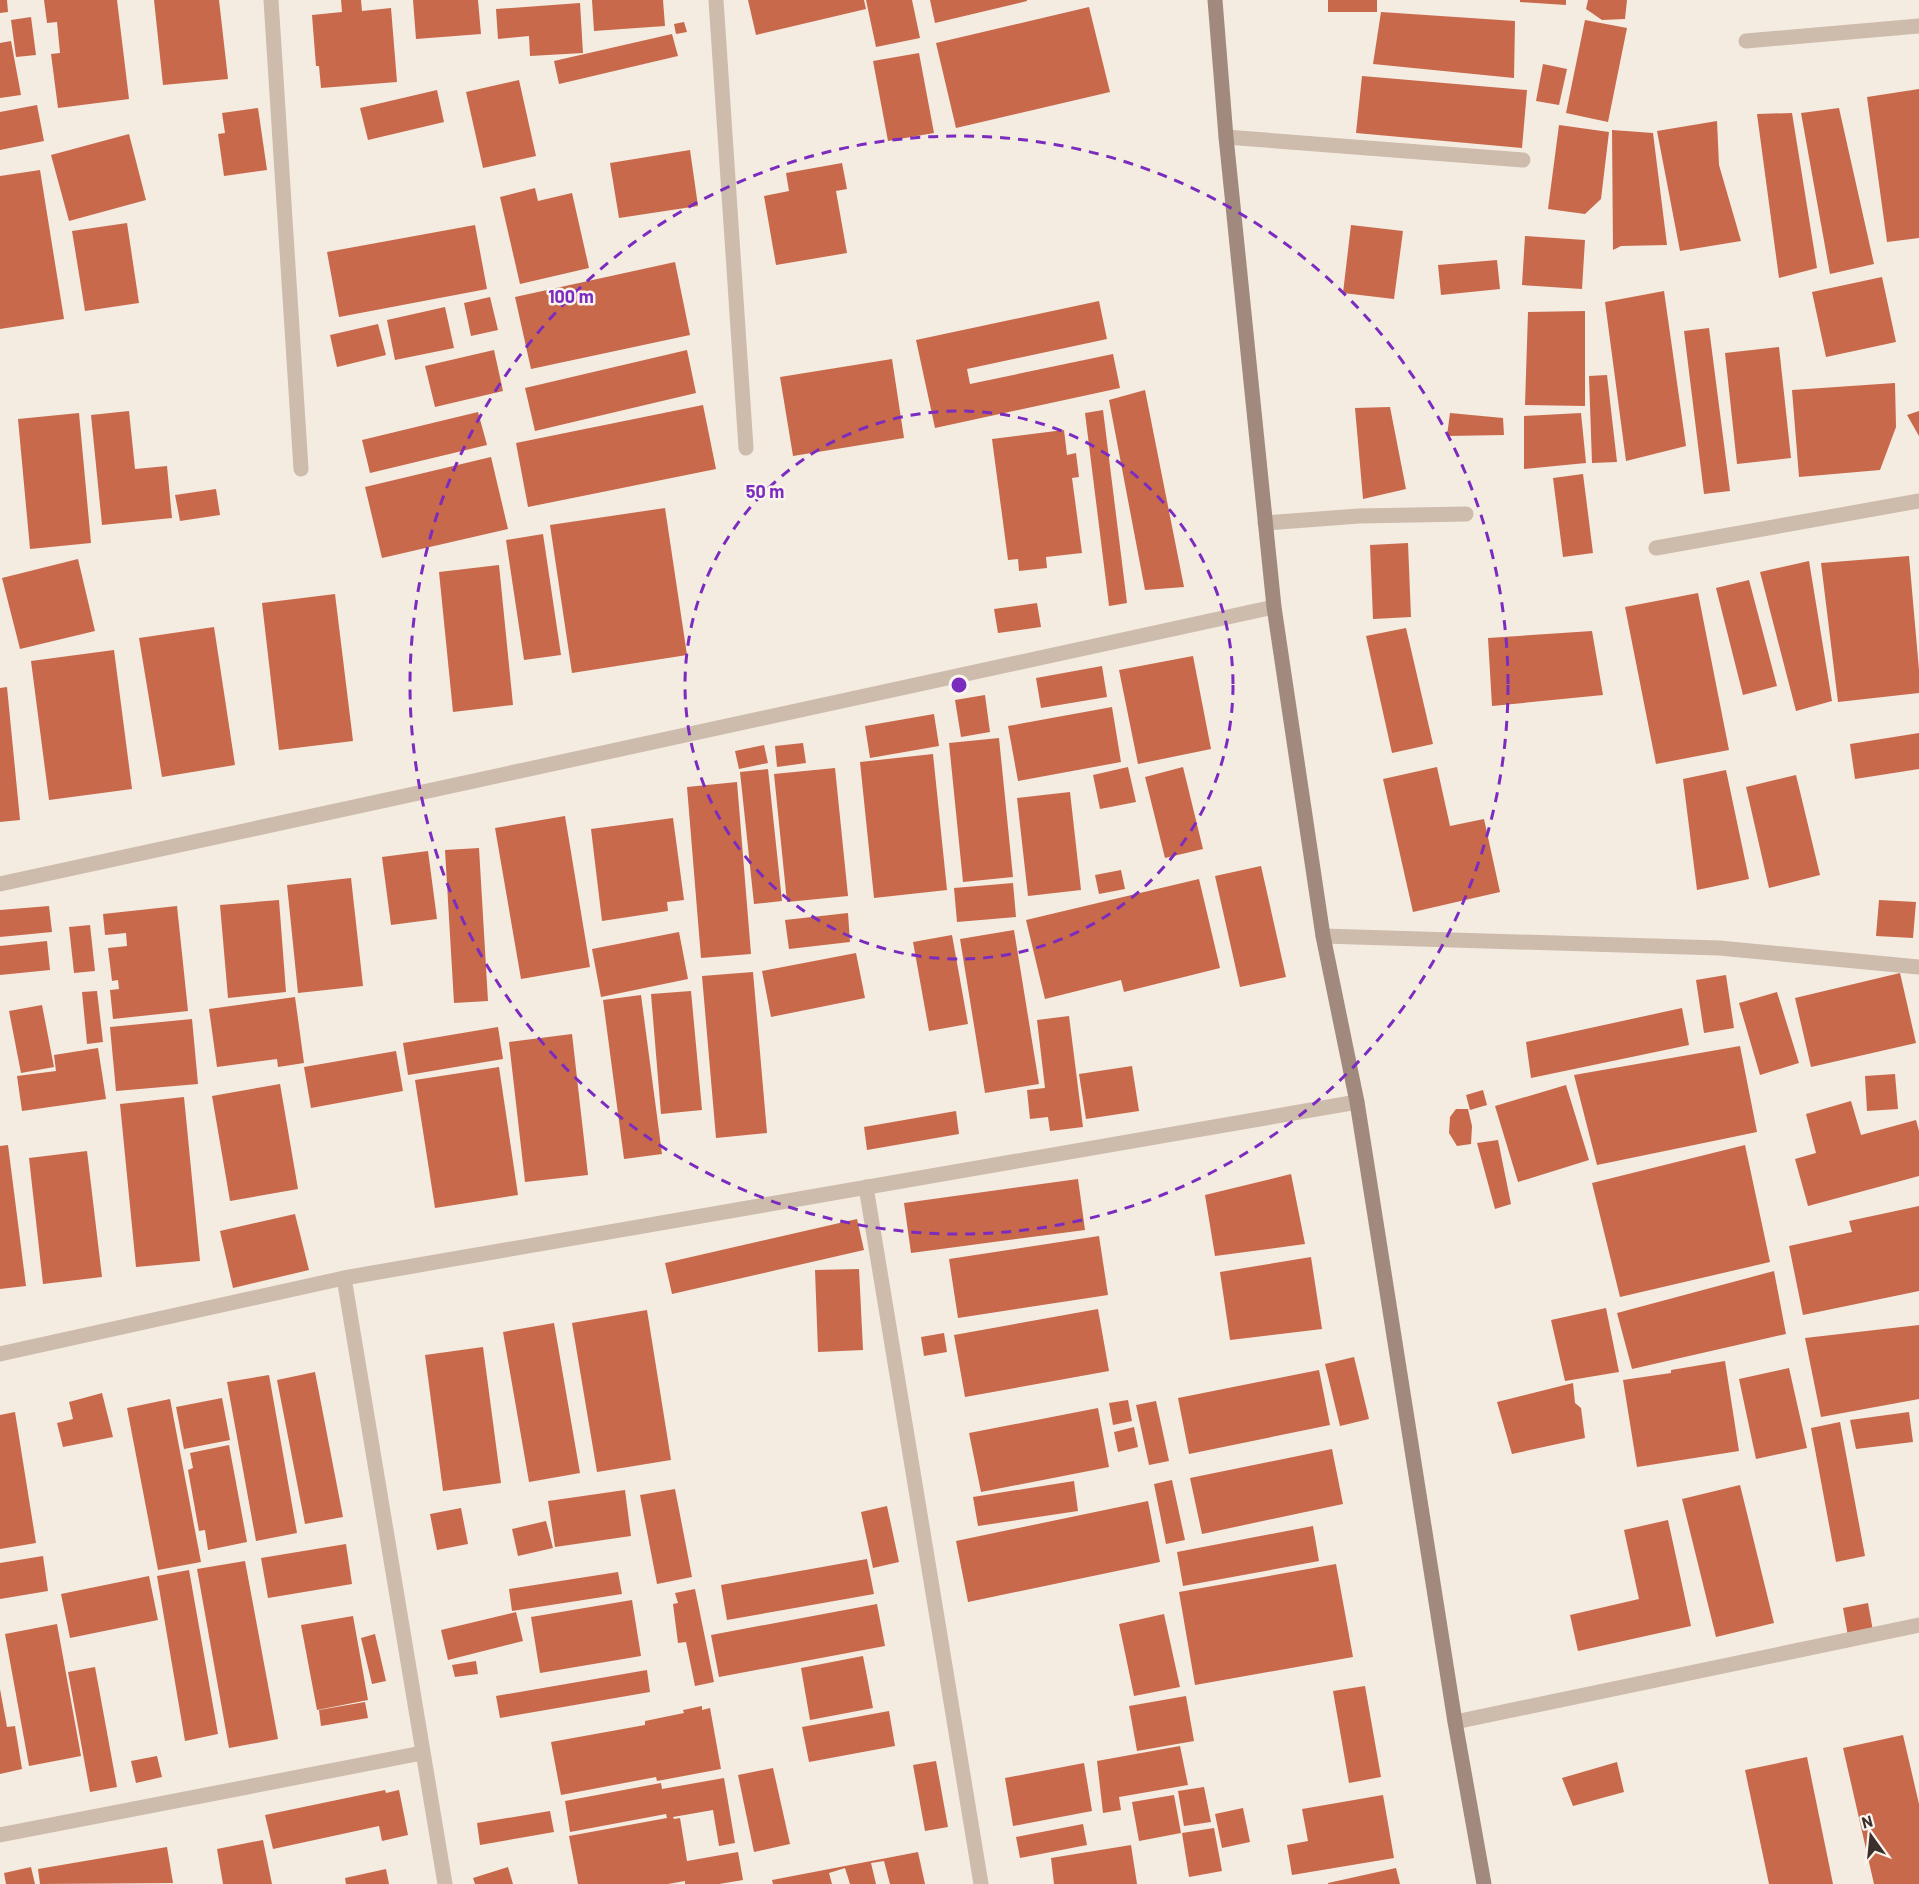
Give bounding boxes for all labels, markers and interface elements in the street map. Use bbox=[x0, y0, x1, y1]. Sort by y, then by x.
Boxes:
text: 100 m bbox=[548, 285, 594, 307]
text: 50 m bbox=[746, 480, 784, 502]
centre of rings bbox=[949, 675, 969, 695]
north arrow bbox=[1841, 1806, 1901, 1866]
text: N bbox=[1859, 1810, 1875, 1832]

